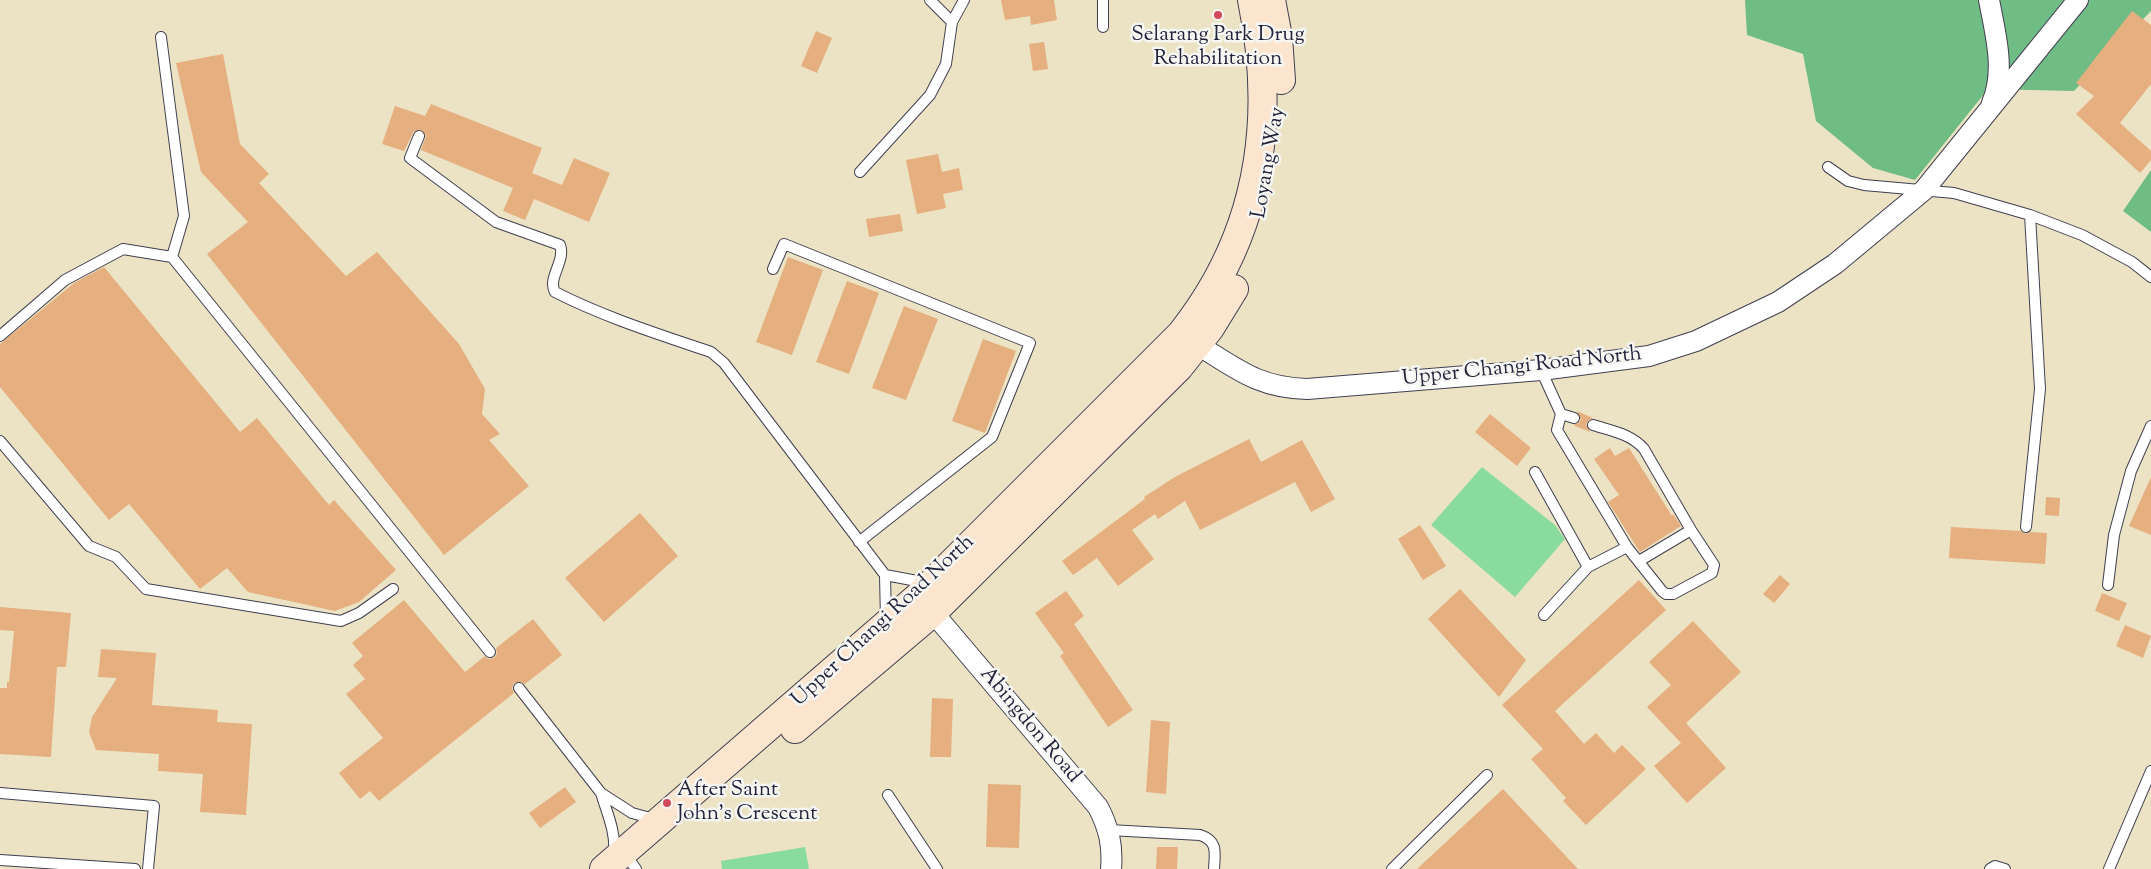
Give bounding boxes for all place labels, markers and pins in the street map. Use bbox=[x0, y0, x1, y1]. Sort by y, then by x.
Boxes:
marker: Selarang Park Drug Rehabilitation bbox=[1212, 9, 1224, 21]
place label: Selarang Park Drug Rehabilitation bbox=[1131, 23, 1305, 73]
place label: After Saint John's Crescent bbox=[677, 778, 817, 828]
marker: After Saint John's Crescent bbox=[661, 797, 673, 809]

